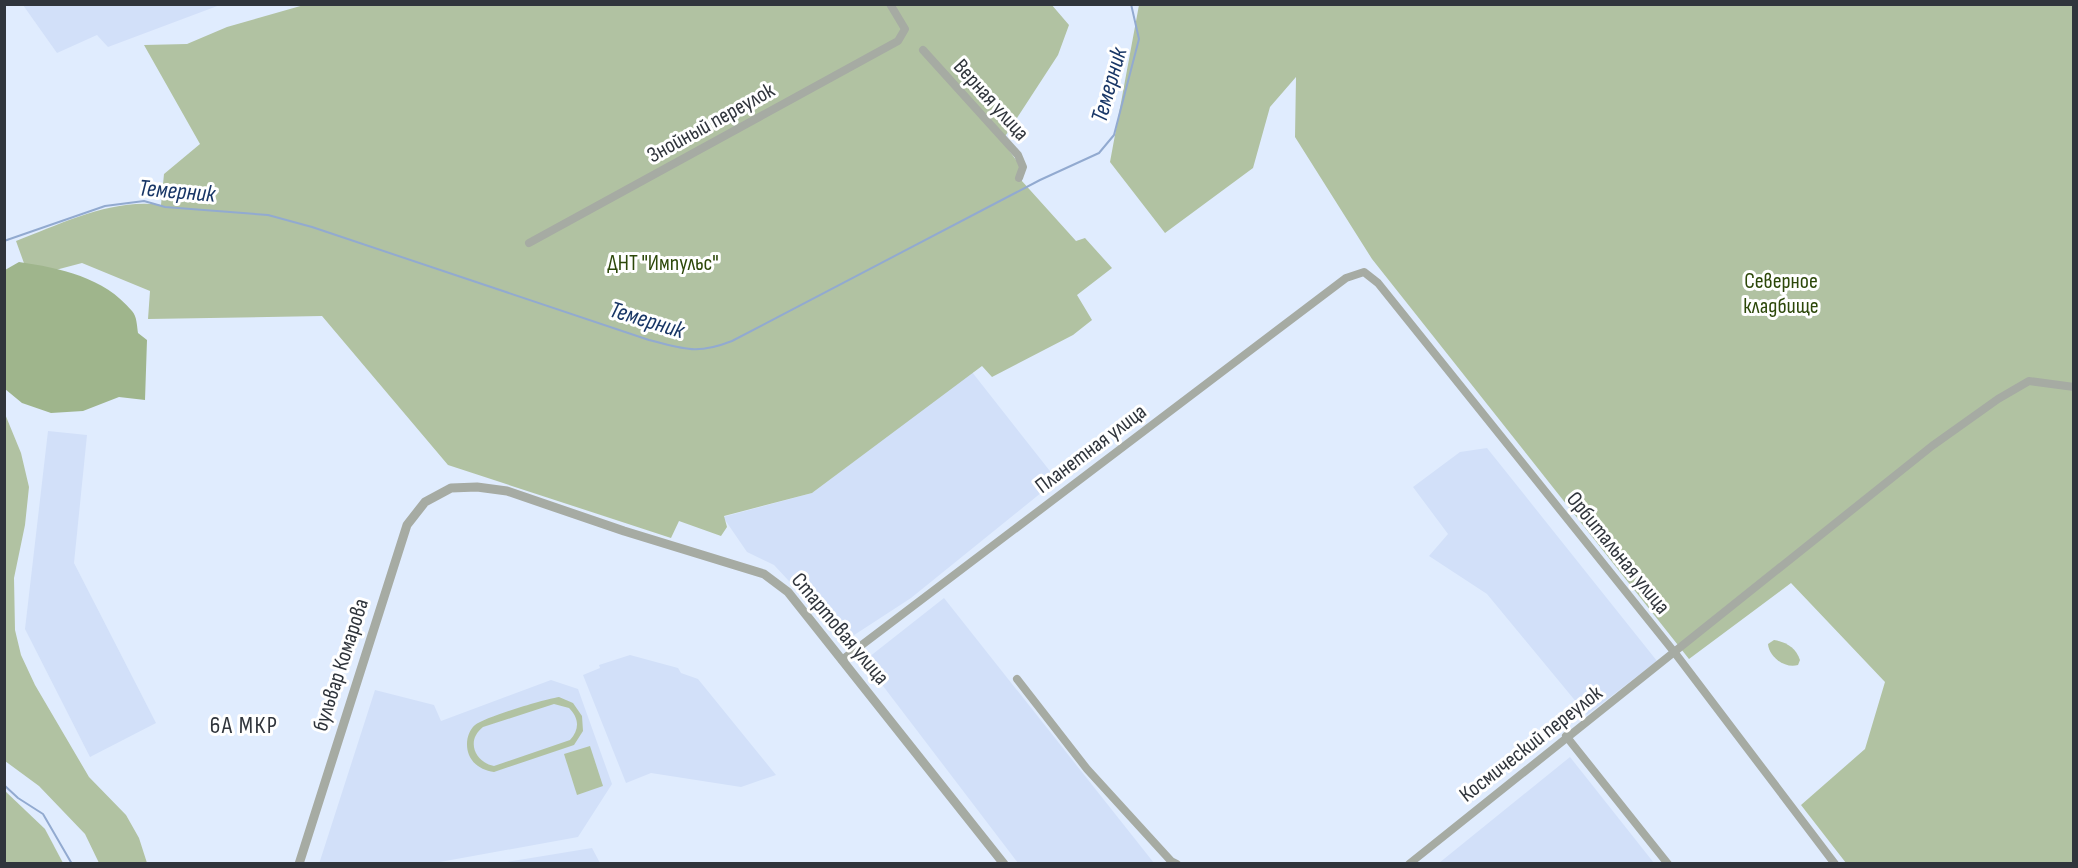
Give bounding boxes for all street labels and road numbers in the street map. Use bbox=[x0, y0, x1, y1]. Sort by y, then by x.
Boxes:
street label: Верная улица bbox=[947, 54, 1035, 146]
street label: Знойный переулок bbox=[643, 77, 780, 169]
street label: Планетная улица bbox=[1030, 398, 1152, 500]
street label: Орбитальная улица bbox=[1560, 486, 1676, 620]
street label: Стартовая улица bbox=[785, 567, 895, 691]
street label: бульвар Комарова bbox=[307, 595, 375, 735]
street label: Космический переулок bbox=[1454, 679, 1608, 808]

